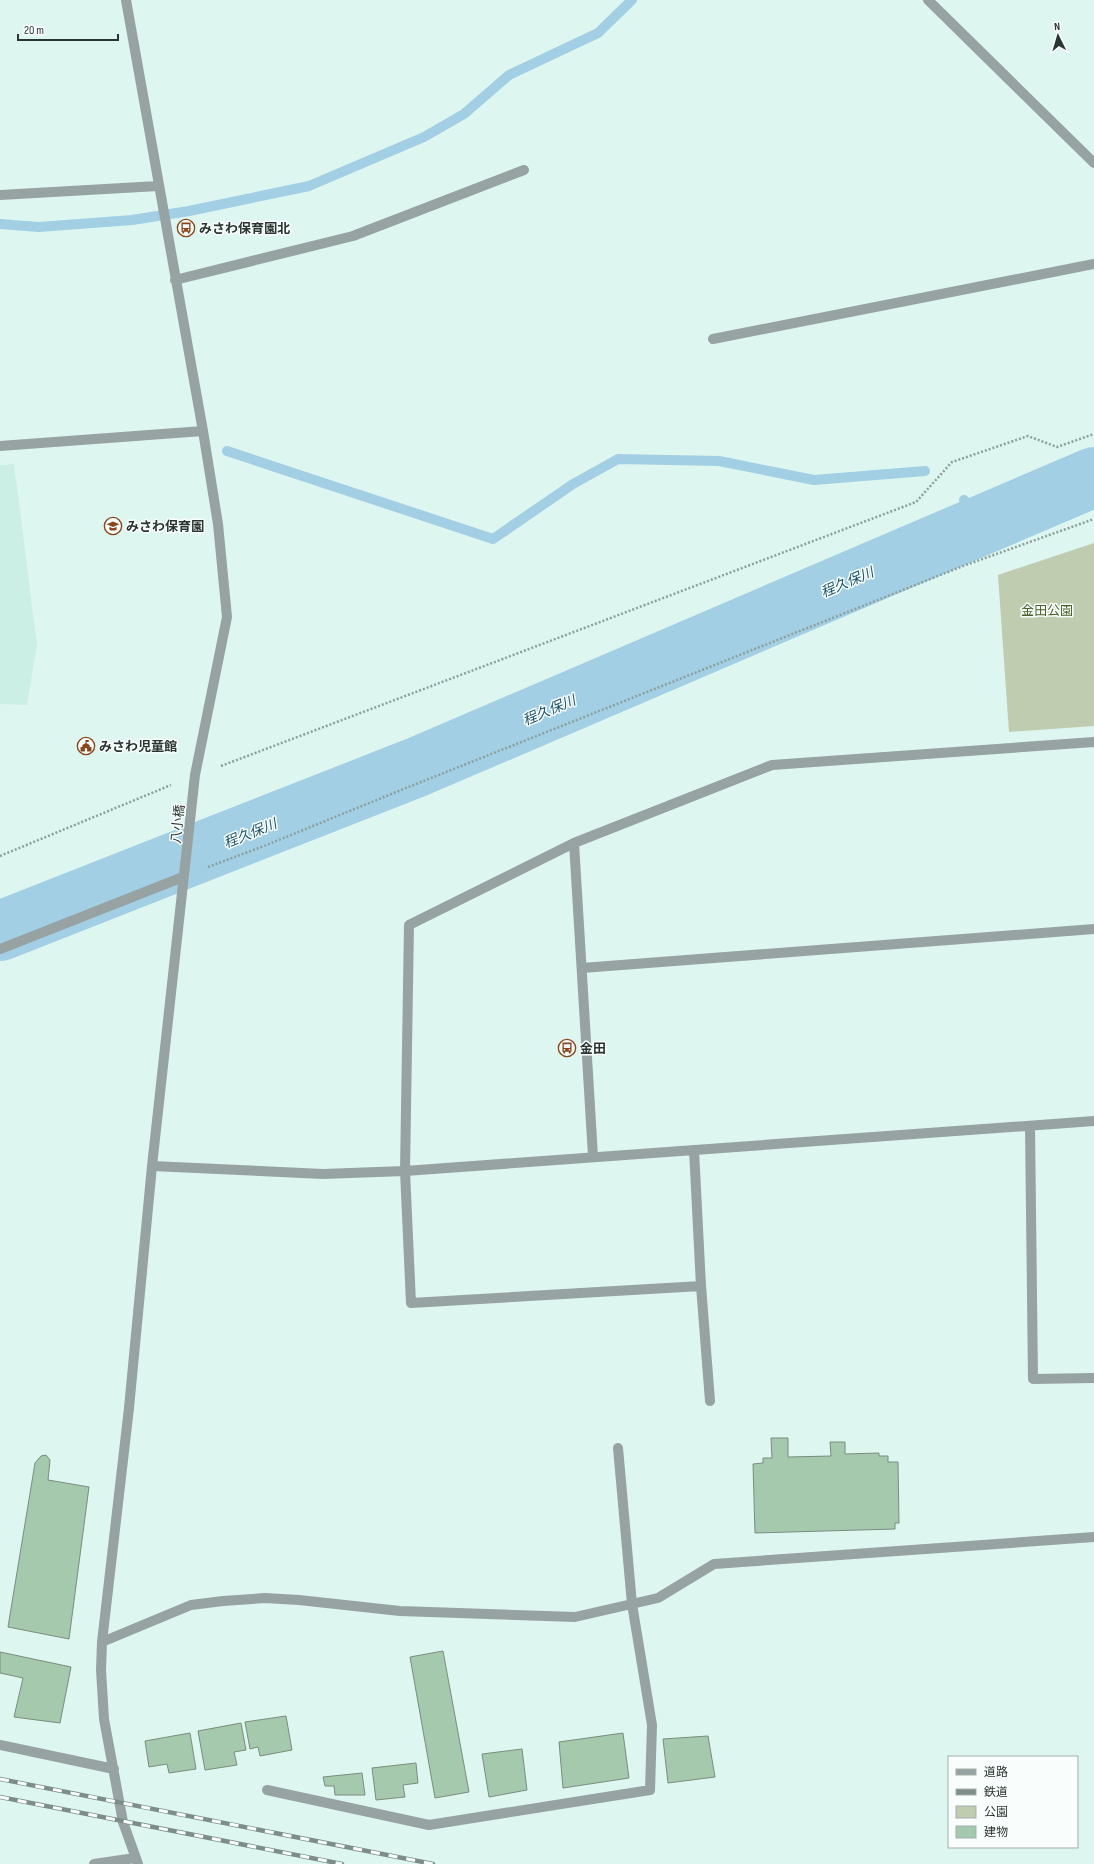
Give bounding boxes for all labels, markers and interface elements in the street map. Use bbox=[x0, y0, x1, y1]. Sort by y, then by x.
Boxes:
scale bar bbox=[18, 16, 118, 42]
north arrow bbox=[1038, 16, 1078, 56]
text: N bbox=[1054, 20, 1061, 33]
text: 20 m bbox=[24, 23, 44, 38]
bus stop icon: みさわ保育園北 bbox=[176, 218, 196, 238]
place label: みさわ保育園北 bbox=[199, 221, 290, 237]
school or university icon: みさわ保育園 bbox=[103, 516, 123, 536]
place label: みさわ保育園 bbox=[126, 519, 204, 535]
water label: 程久保川 bbox=[818, 563, 878, 601]
park label: 金田公園 bbox=[1021, 603, 1073, 619]
water label: 程久保川 bbox=[520, 691, 580, 729]
public building icon: みさわ児童館 bbox=[76, 736, 96, 756]
place label: みさわ児童館 bbox=[99, 739, 177, 755]
street label: 八小橋 bbox=[168, 804, 188, 844]
water label: 程久保川 bbox=[221, 814, 281, 852]
bus stop icon: 金田 bbox=[557, 1038, 577, 1058]
place label: 金田 bbox=[580, 1041, 606, 1057]
legend bbox=[948, 1756, 1078, 1848]
text: 道路 bbox=[984, 1765, 1008, 1780]
text: 鉄道 bbox=[984, 1785, 1008, 1800]
text: 公園 bbox=[984, 1805, 1008, 1820]
text: 建物 bbox=[984, 1825, 1008, 1840]

